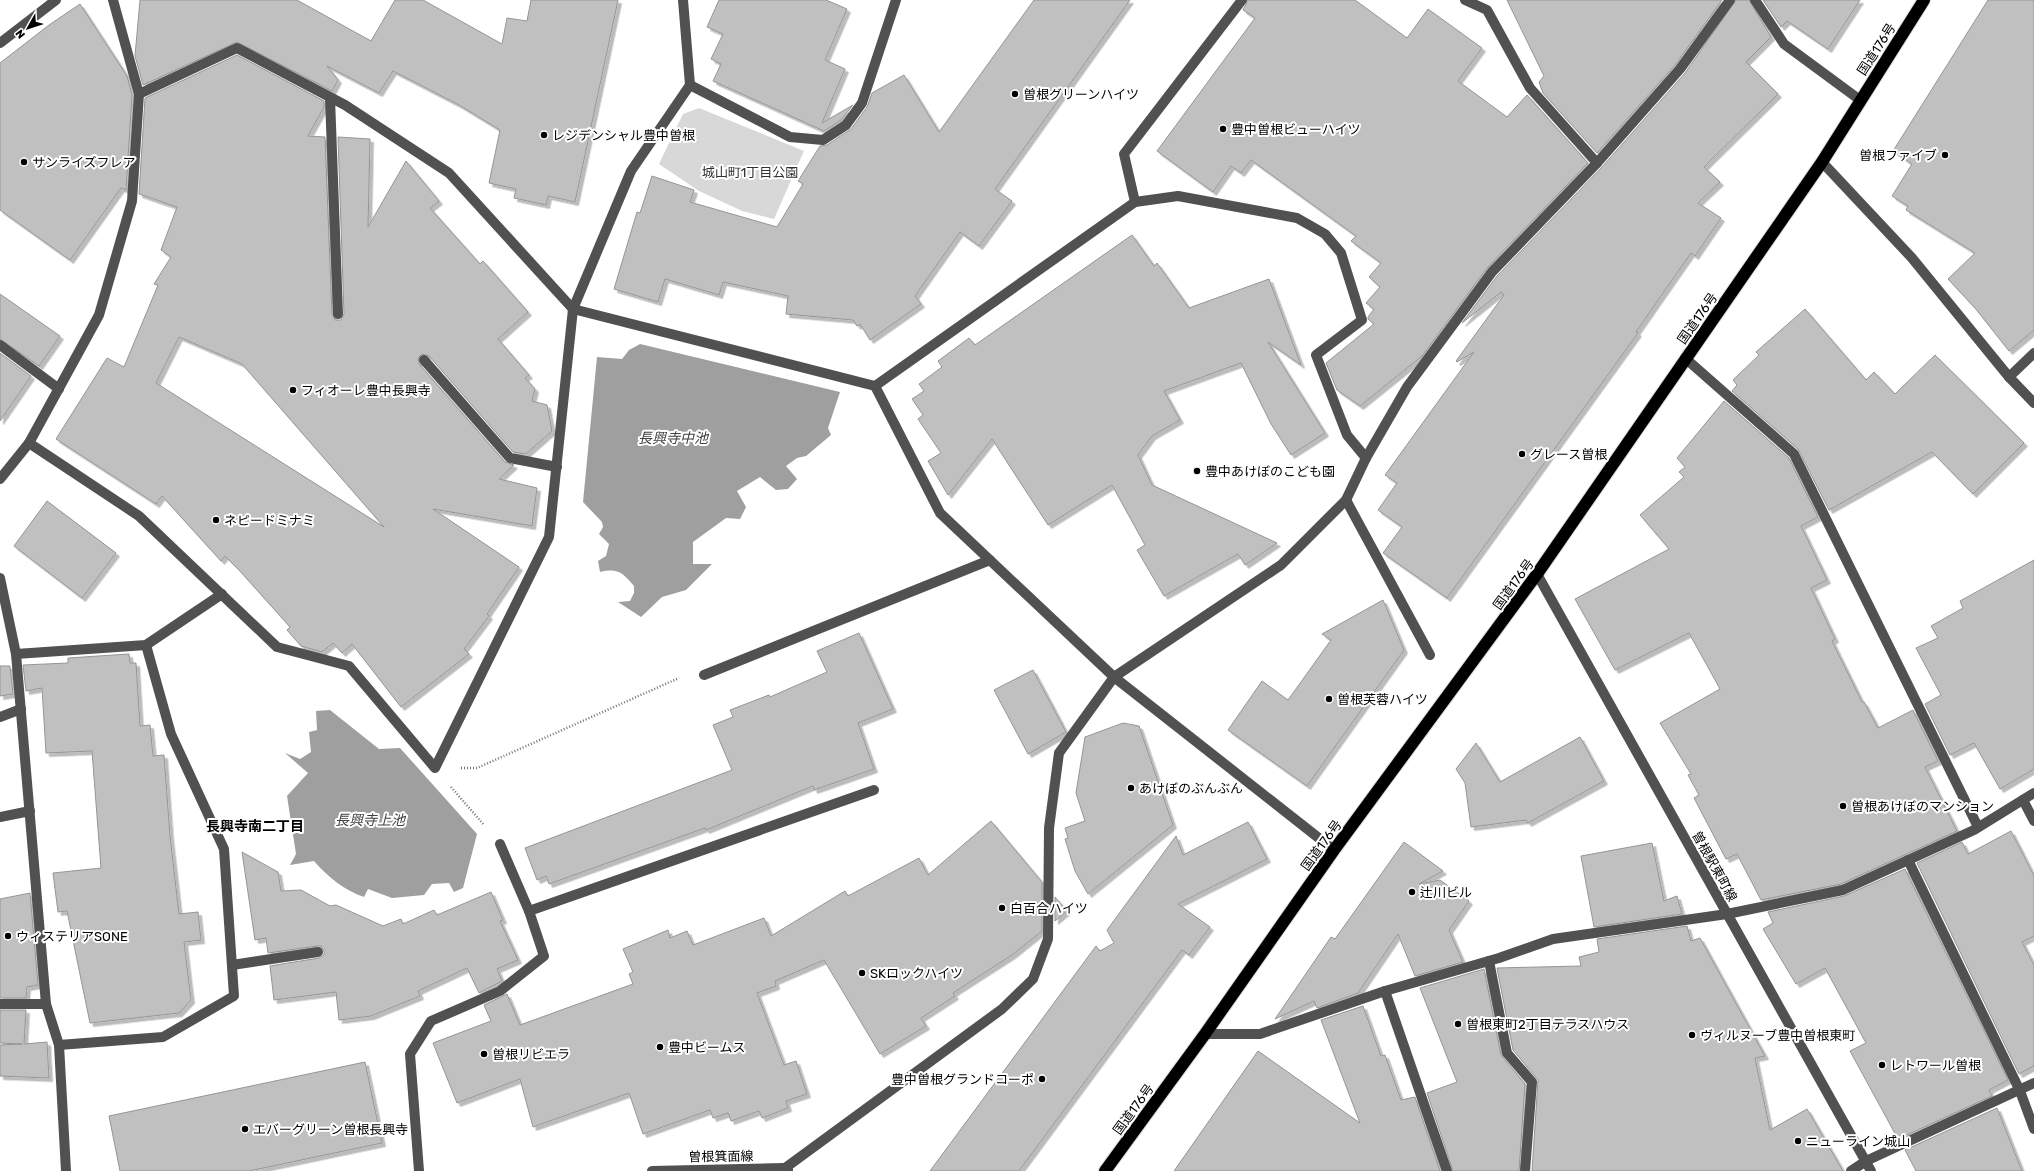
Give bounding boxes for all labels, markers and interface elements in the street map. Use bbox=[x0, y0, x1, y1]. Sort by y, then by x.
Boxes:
north arrow bbox=[8, 8, 48, 48]
street label: 国道176号 bbox=[1854, 21, 1899, 78]
text: N bbox=[13, 27, 28, 41]
place label: 曽根グリーンハイツ bbox=[1023, 87, 1139, 102]
marker: 曽根グリーンハイツ bbox=[1010, 89, 1020, 99]
place label: 豊中曽根ビューハイツ bbox=[1231, 122, 1360, 137]
marker: 豊中曽根ビューハイツ bbox=[1218, 124, 1228, 134]
place label: レジデンシャル豊中曽根 bbox=[552, 128, 695, 143]
marker: レジデンシャル豊中曽根 bbox=[539, 130, 549, 140]
place label: 曽根ファイブ bbox=[1859, 148, 1937, 163]
marker: 曽根ファイブ bbox=[1940, 150, 1950, 160]
place label: サンライズフレア bbox=[32, 155, 136, 170]
marker: サンライズフレア bbox=[19, 157, 29, 167]
park label: 城山町1丁目公園 bbox=[702, 165, 798, 180]
street label: 国道176号 bbox=[1674, 290, 1720, 347]
place label: フィオーレ豊中長興寺 bbox=[301, 383, 431, 398]
marker: フィオーレ豊中長興寺 bbox=[288, 385, 298, 395]
water label: 長興寺中池 bbox=[638, 430, 710, 447]
place label: グレース曽根 bbox=[1530, 447, 1607, 462]
marker: グレース曽根 bbox=[1517, 449, 1527, 459]
place label: 豊中あけぼのこども園 bbox=[1205, 464, 1335, 479]
marker: 豊中あけぼのこども園 bbox=[1192, 466, 1202, 476]
place label: ネピードミナミ bbox=[224, 513, 315, 528]
marker: ネピードミナミ bbox=[211, 515, 221, 525]
street label: 国道176号 bbox=[1490, 556, 1537, 612]
place label: 曽根芙蓉ハイツ bbox=[1337, 692, 1428, 707]
marker: 曽根芙蓉ハイツ bbox=[1324, 694, 1334, 704]
place label: あけぼのぶんぶん bbox=[1139, 781, 1243, 796]
marker: あけぼのぶんぶん bbox=[1126, 783, 1136, 793]
place label: 曽根あけぼのマンション bbox=[1851, 799, 1994, 814]
marker: 曽根あけぼのマンション bbox=[1838, 801, 1848, 811]
water label: 長興寺上池 bbox=[335, 812, 407, 829]
street label: 国道176号 bbox=[1298, 817, 1345, 873]
district label: 長興寺南二丁目 bbox=[206, 818, 304, 835]
street label: 曽根駅東町線 bbox=[1689, 828, 1740, 904]
place label: 辻川ビル bbox=[1420, 885, 1472, 900]
marker: 辻川ビル bbox=[1407, 887, 1417, 897]
place label: 白百合ハイツ bbox=[1010, 901, 1088, 916]
marker: 白百合ハイツ bbox=[997, 903, 1007, 913]
place label: ウィステリアSONE bbox=[16, 929, 128, 944]
marker: ウィステリアSONE bbox=[3, 931, 13, 941]
place label: SKロックハイツ bbox=[870, 966, 963, 981]
marker: SKロックハイツ bbox=[857, 968, 867, 978]
place label: 曽根東町2丁目テラスハウス bbox=[1466, 1017, 1629, 1032]
marker: 曽根東町2丁目テラスハウス bbox=[1453, 1019, 1463, 1029]
place label: ヴィルヌーブ豊中曽根東町 bbox=[1700, 1028, 1855, 1043]
marker: ヴィルヌーブ豊中曽根東町 bbox=[1687, 1030, 1697, 1040]
place label: 豊中ビームス bbox=[668, 1040, 746, 1055]
marker: 豊中ビームス bbox=[655, 1042, 665, 1052]
place label: 曽根リビエラ bbox=[492, 1047, 570, 1062]
marker: 曽根リビエラ bbox=[479, 1049, 489, 1059]
place label: レトワール曽根 bbox=[1890, 1058, 1981, 1073]
marker: レトワール曽根 bbox=[1877, 1060, 1887, 1070]
place label: 豊中曽根グランドコーポ bbox=[891, 1072, 1034, 1087]
marker: 豊中曽根グランドコーポ bbox=[1037, 1074, 1047, 1084]
street label: 国道176号 bbox=[1110, 1081, 1157, 1137]
place label: エバーグリーン曽根長興寺 bbox=[253, 1122, 408, 1137]
marker: エバーグリーン曽根長興寺 bbox=[240, 1124, 250, 1134]
place label: ニューライン城山 bbox=[1806, 1134, 1910, 1149]
marker: ニューライン城山 bbox=[1793, 1136, 1803, 1146]
street label: 曽根箕面線 bbox=[688, 1148, 754, 1165]

